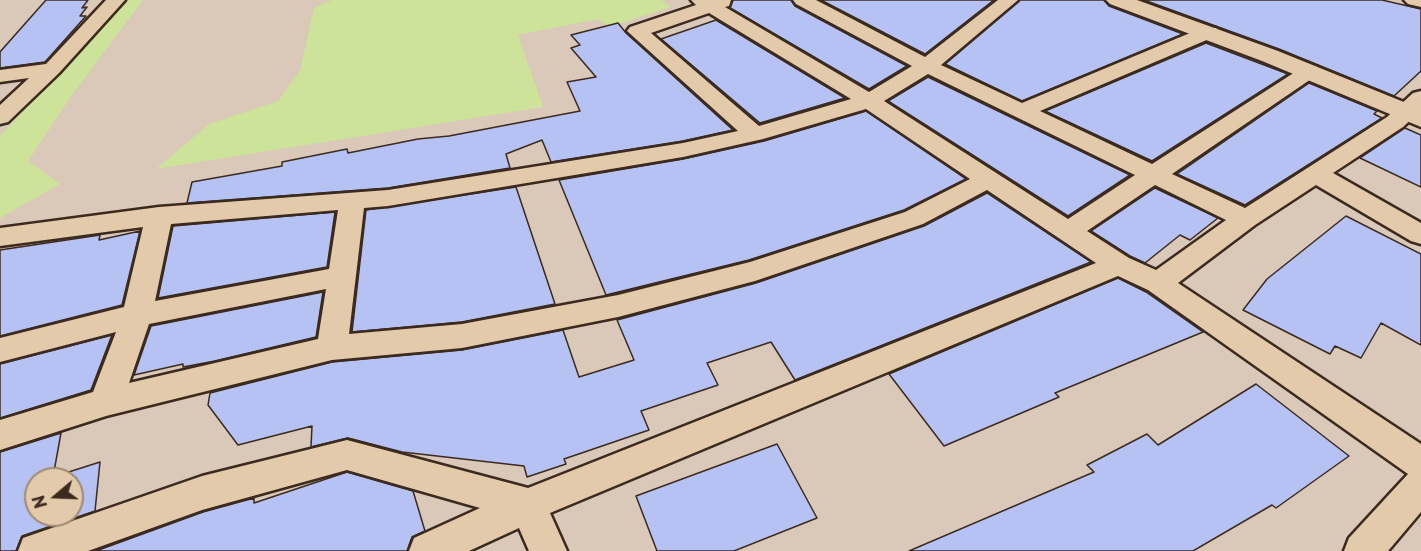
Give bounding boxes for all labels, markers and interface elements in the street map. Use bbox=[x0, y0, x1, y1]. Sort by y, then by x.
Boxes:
north arrow bbox=[24, 467, 84, 527]
text: N bbox=[25, 492, 52, 512]

